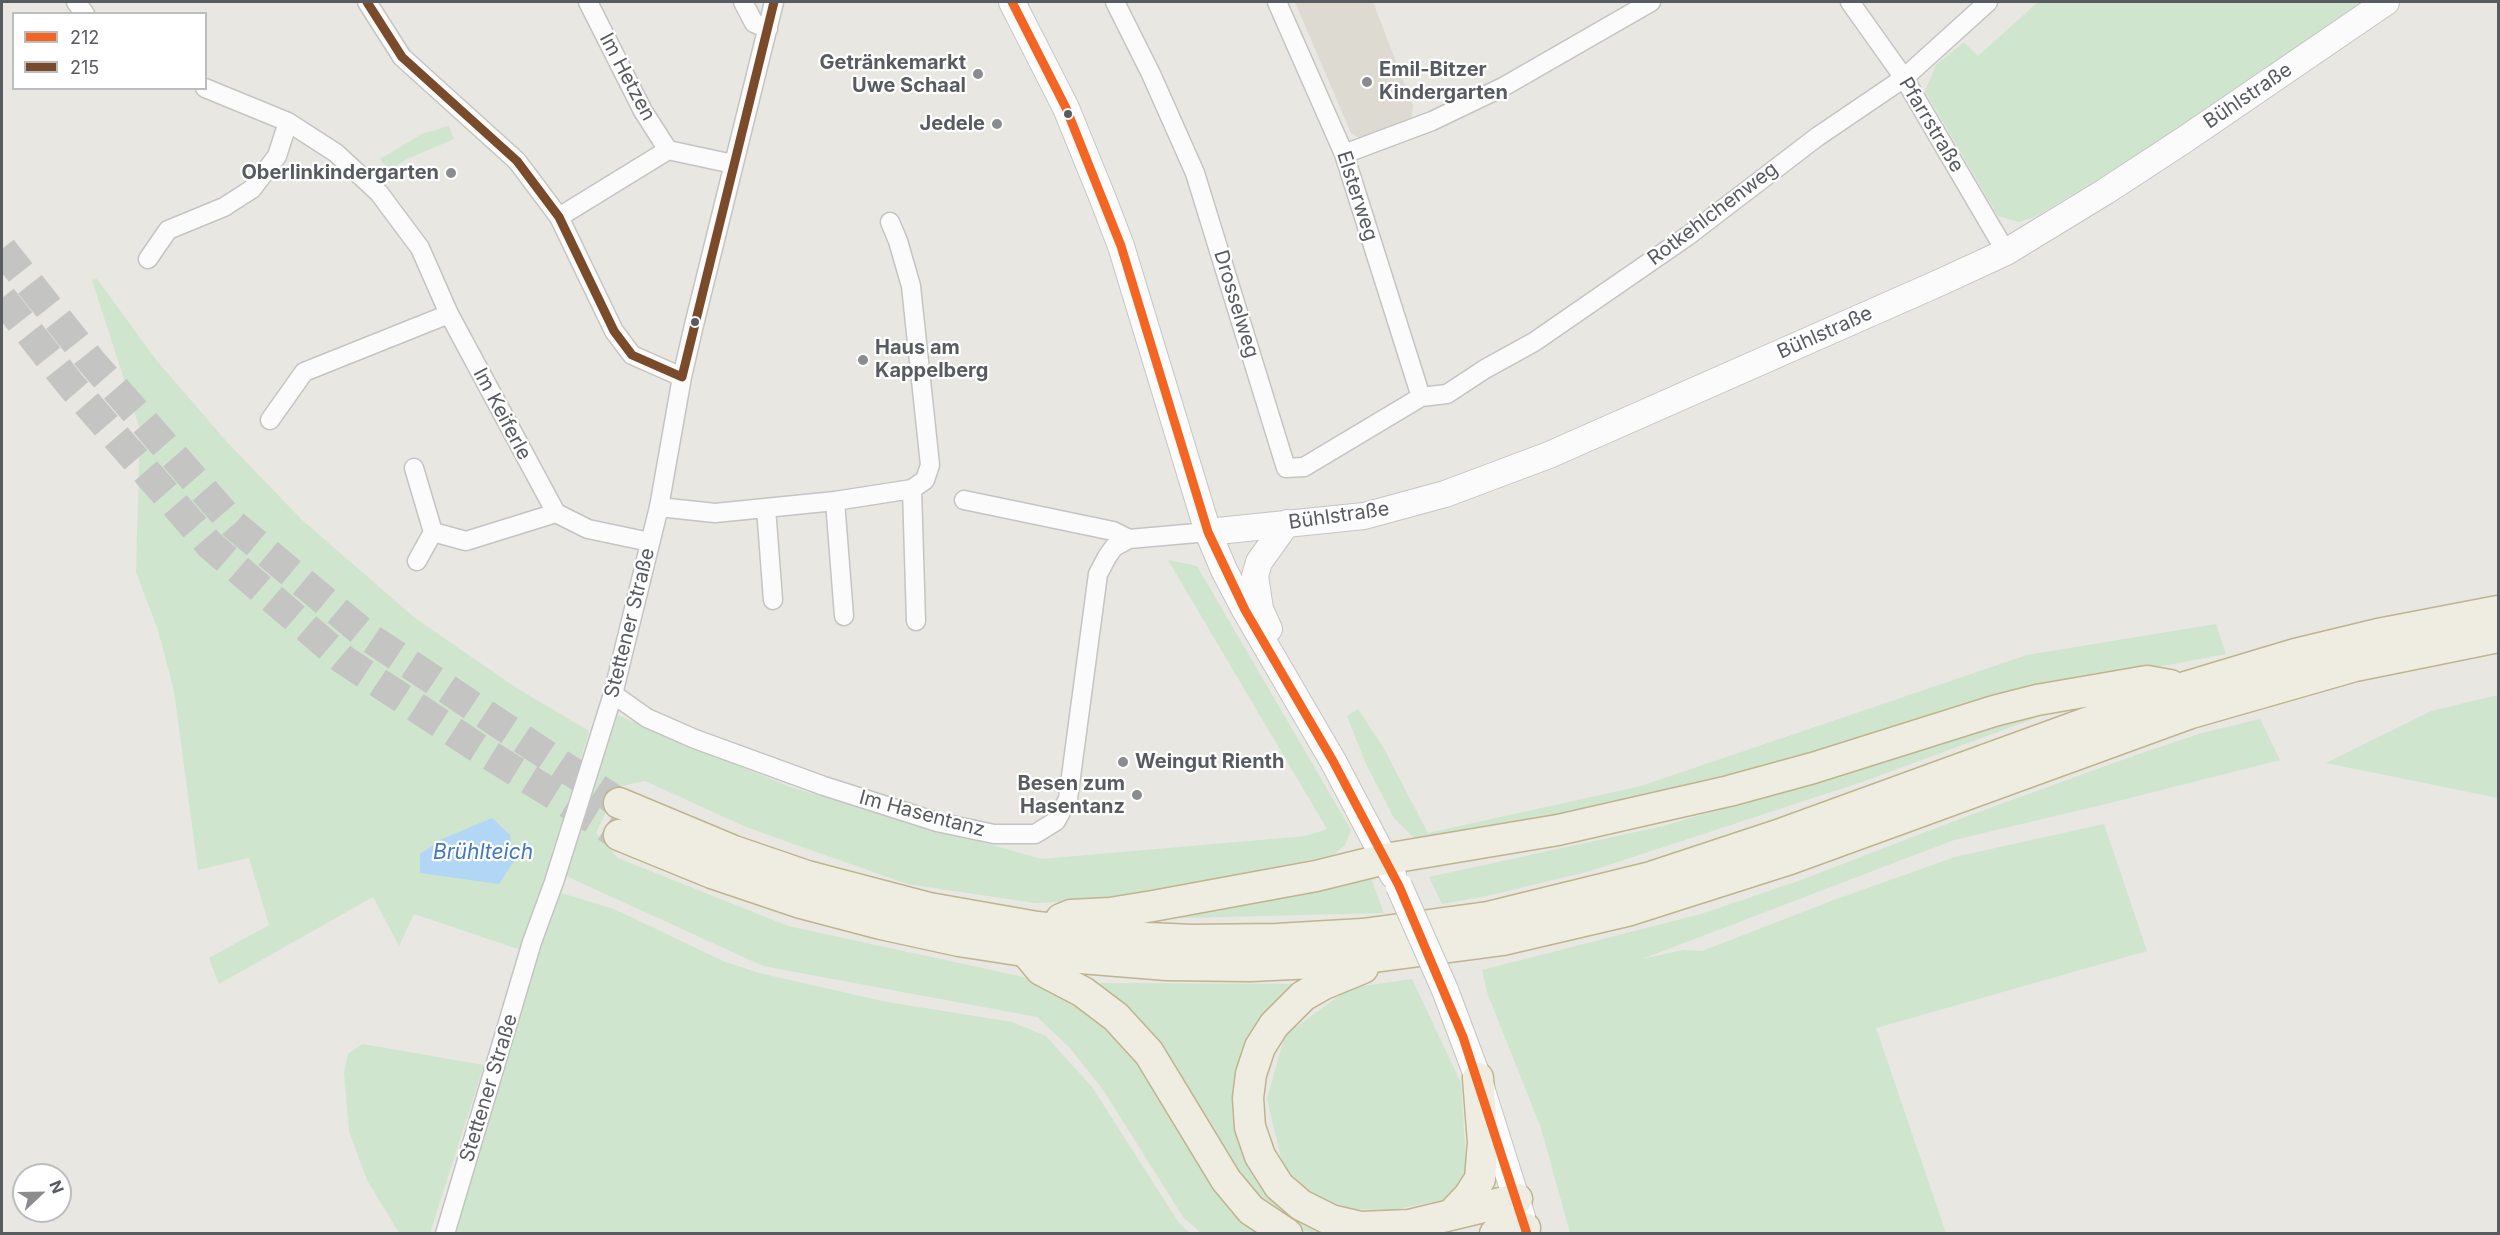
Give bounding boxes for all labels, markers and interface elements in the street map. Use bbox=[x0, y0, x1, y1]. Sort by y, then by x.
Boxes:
legend bbox=[12, 12, 207, 90]
text: 212 bbox=[70, 27, 99, 48]
street label: Im Hetzen bbox=[594, 29, 660, 125]
place label: Getränkemarkt Uwe Schaal bbox=[820, 51, 966, 98]
text: 215 bbox=[70, 57, 99, 78]
place label: Emil-Bitzer Kindergarten bbox=[1379, 58, 1508, 105]
street label: Bühlstraße bbox=[2199, 58, 2297, 134]
marker: Getränkemarkt Uwe Schaal bbox=[971, 67, 985, 81]
street label: Pfarrstraße bbox=[1893, 73, 1969, 177]
marker: Emil-Bitzer Kindergarten bbox=[1360, 75, 1374, 89]
unlabelled marker bbox=[1062, 108, 1074, 120]
place label: Jedele bbox=[920, 112, 985, 136]
marker: Jedele bbox=[990, 117, 1004, 131]
street label: Elsterweg bbox=[1331, 148, 1383, 244]
street label: Rotkehlchenweg bbox=[1643, 157, 1783, 271]
place label: Oberlinkindergarten bbox=[241, 161, 439, 185]
marker: Oberlinkindergarten bbox=[444, 166, 458, 180]
street label: Drosselweg bbox=[1208, 247, 1264, 361]
street label: Bühlstraße bbox=[1774, 301, 1876, 365]
unlabelled marker bbox=[689, 316, 701, 328]
place label: Haus am Kappelberg bbox=[875, 336, 988, 383]
marker: Haus am Kappelberg bbox=[856, 353, 870, 367]
street label: Im Keiferle bbox=[468, 364, 536, 464]
street label: Bühlstraße bbox=[1287, 497, 1391, 535]
street label: Stettener Straße bbox=[600, 546, 660, 700]
place label: Weingut Rienth bbox=[1135, 750, 1284, 774]
marker: Weingut Rienth bbox=[1116, 755, 1130, 769]
place label: Besen zum Hasentanz bbox=[1017, 772, 1125, 819]
street label: Im Hasentanz bbox=[856, 786, 988, 842]
marker: Besen zum Hasentanz bbox=[1130, 788, 1144, 802]
water label: Brühlteich bbox=[433, 840, 533, 866]
street label: Stettener Straße bbox=[455, 1011, 523, 1165]
north arrow bbox=[12, 1163, 72, 1223]
text: N bbox=[45, 1178, 68, 1196]

